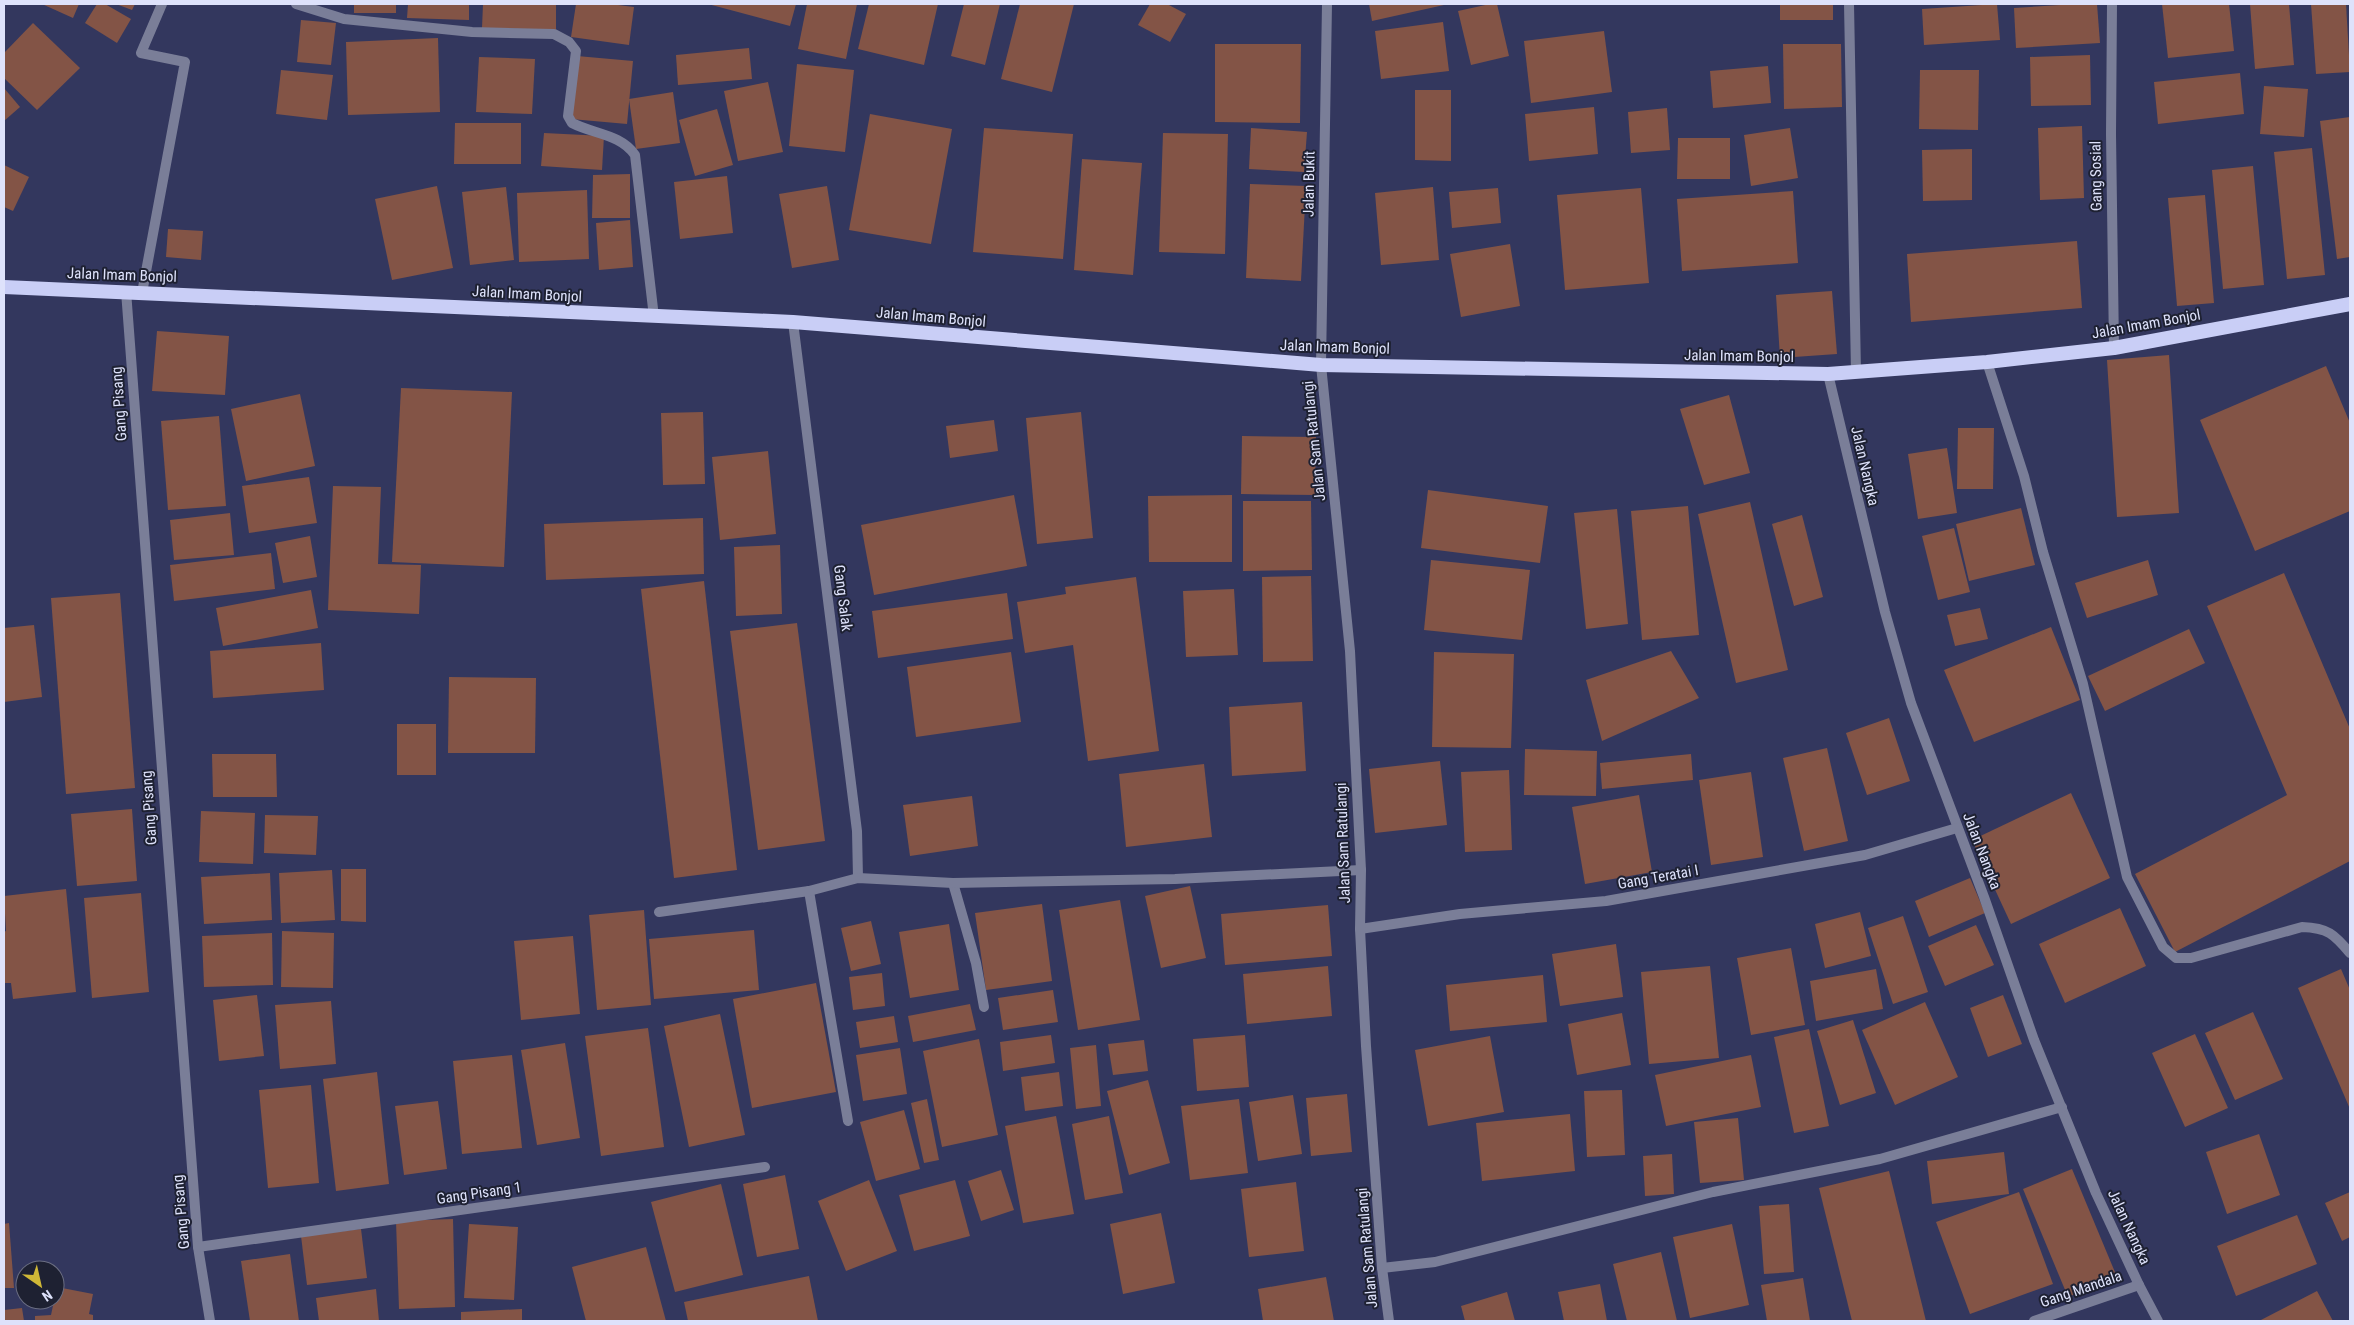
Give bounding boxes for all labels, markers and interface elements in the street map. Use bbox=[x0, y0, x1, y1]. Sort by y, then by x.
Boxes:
street label: Gang Sosial bbox=[2086, 141, 2106, 211]
street label: Jalan Bukit bbox=[1299, 151, 1319, 217]
street label: Jalan Imam Bonjol bbox=[67, 264, 177, 286]
street label: Jalan Imam Bonjol bbox=[472, 282, 582, 306]
street label: Jalan Imam Bonjol bbox=[875, 303, 987, 331]
street label: Jalan Imam Bonjol bbox=[2090, 306, 2202, 342]
street label: Jalan Imam Bonjol bbox=[1280, 336, 1390, 358]
street label: Jalan Imam Bonjol bbox=[1684, 346, 1794, 366]
street label: Gang Pisang bbox=[107, 366, 131, 442]
street label: Jalan Sam Ratulangi bbox=[1299, 380, 1329, 502]
street label: Jalan Nangka bbox=[1847, 425, 1883, 507]
street label: Gang Salak bbox=[830, 564, 856, 632]
street label: Gang Pisang bbox=[137, 770, 161, 846]
street label: Jalan Sam Ratulangi bbox=[1332, 782, 1354, 904]
street label: Jalan Nangka bbox=[1959, 810, 2005, 892]
street label: Gang Teratai I bbox=[1616, 861, 1700, 893]
street label: Gang Pisang bbox=[169, 1174, 193, 1250]
street label: Gang Pisang 1 bbox=[435, 1178, 523, 1208]
street label: Jalan Sam Ratulangi bbox=[1353, 1187, 1381, 1309]
street label: Jalan Nangka bbox=[2104, 1187, 2154, 1267]
north arrow bbox=[15, 1260, 65, 1310]
street label: Gang Mandala bbox=[2038, 1267, 2124, 1311]
text: N bbox=[39, 1287, 55, 1305]

